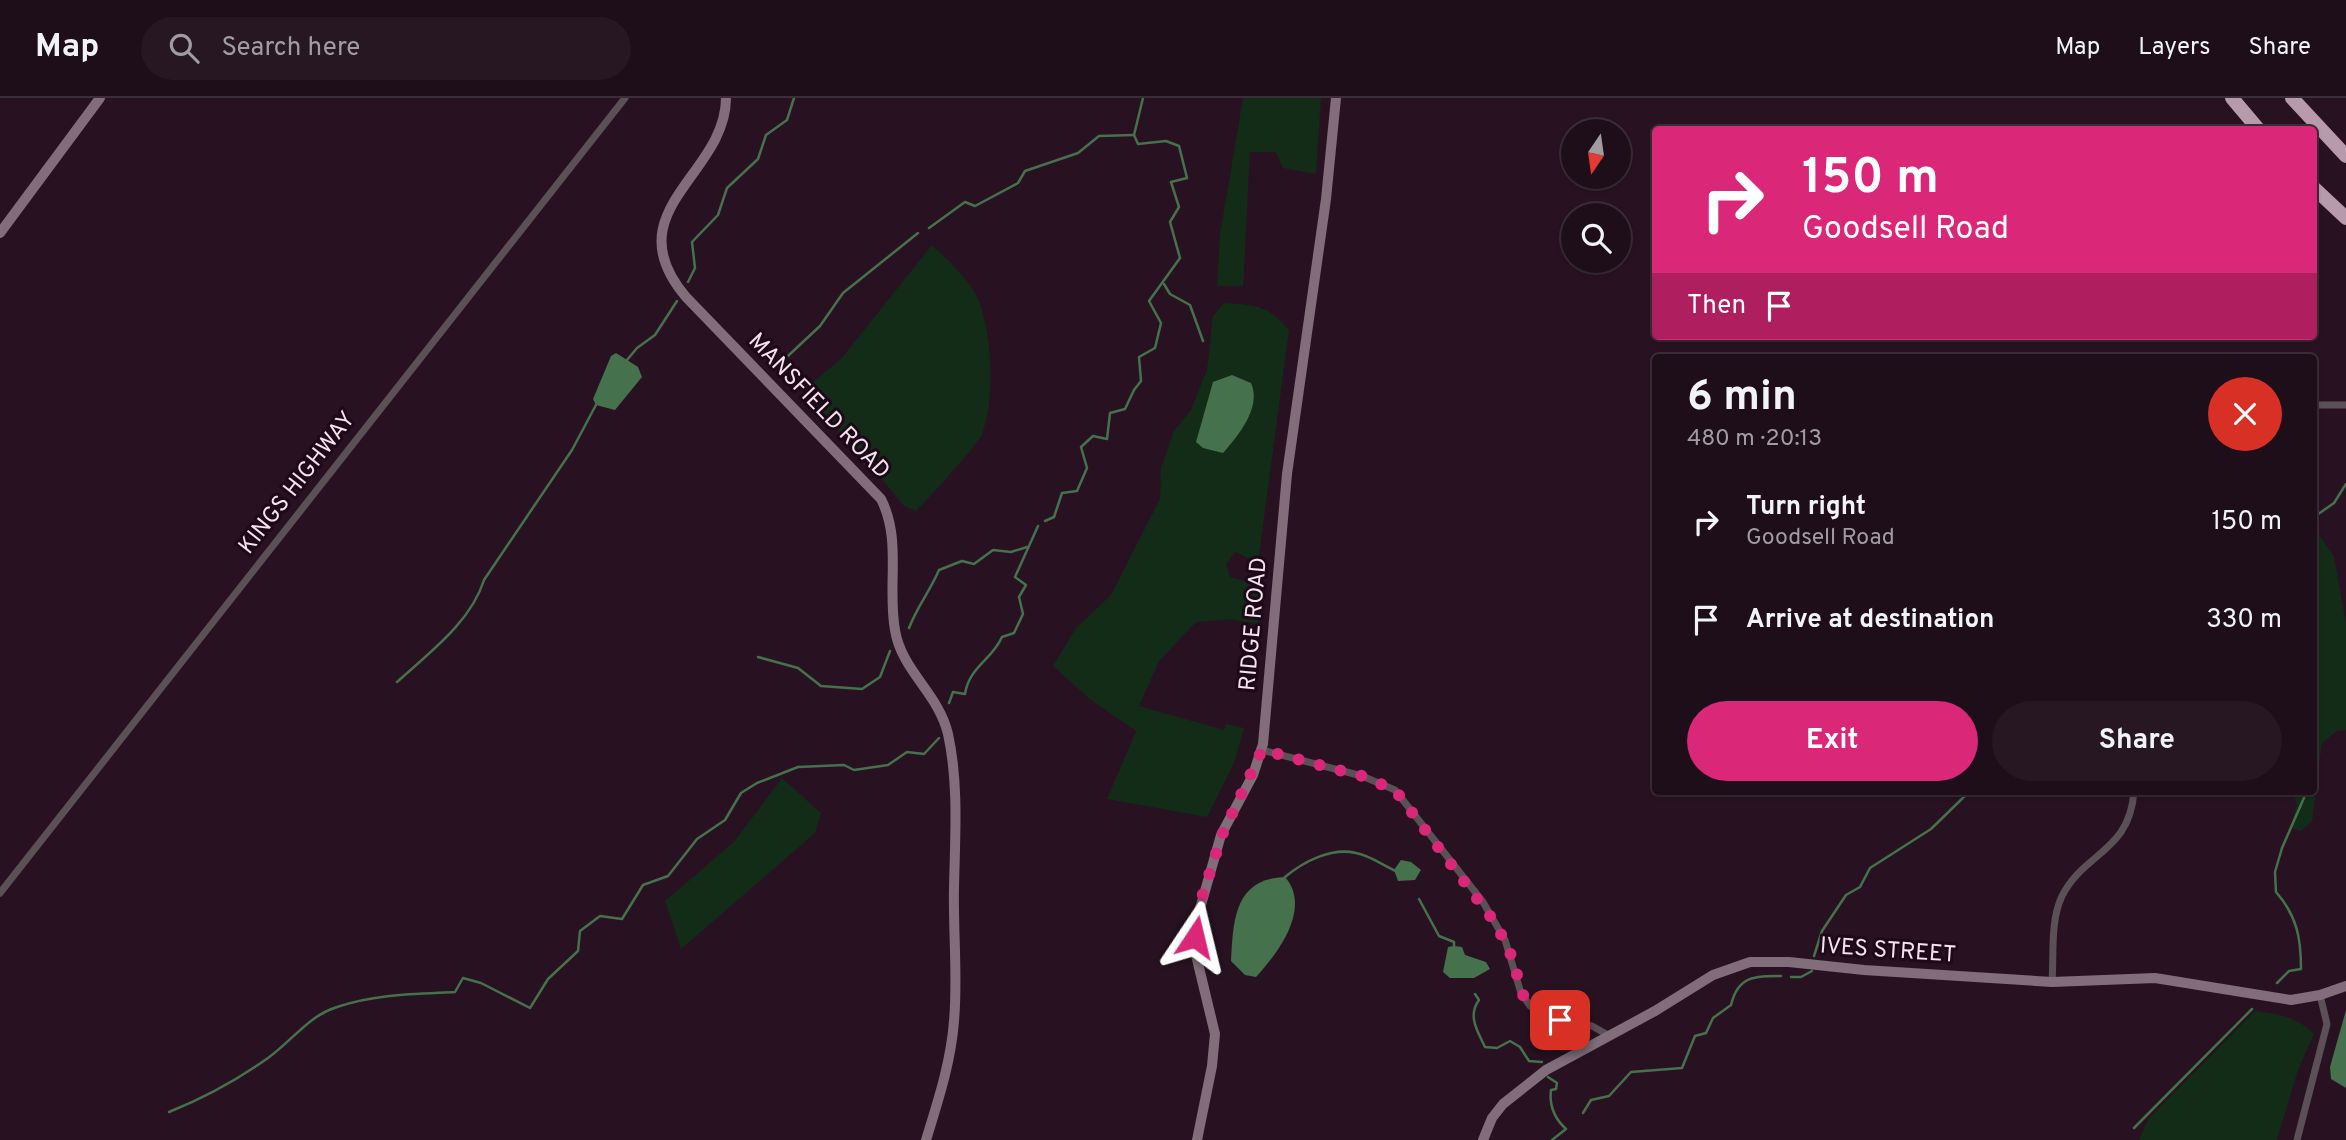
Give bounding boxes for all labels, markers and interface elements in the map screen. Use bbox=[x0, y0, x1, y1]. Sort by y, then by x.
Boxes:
search box bbox=[141, 17, 631, 80]
text: Map bbox=[35, 27, 99, 69]
icon: search bbox=[165, 29, 203, 67]
text: Search here bbox=[221, 32, 360, 65]
text: Map bbox=[2055, 33, 2100, 63]
text: Layers bbox=[2138, 33, 2210, 63]
text: Share bbox=[2248, 33, 2311, 63]
north arrow bbox=[1561, 119, 1631, 189]
map controls bbox=[1561, 119, 1631, 273]
text: 150 m bbox=[1802, 149, 1939, 211]
icon: right bbox=[1687, 154, 1778, 245]
button: search bbox=[1561, 203, 1631, 273]
text: Goodsell Road bbox=[1802, 210, 2009, 250]
icon: arrive bbox=[1760, 287, 1798, 325]
text: Then bbox=[1687, 290, 1746, 323]
street label: MANSFIELD ROAD bbox=[741, 328, 895, 486]
text: 6 min bbox=[1687, 372, 1797, 425]
button: close bbox=[2208, 377, 2282, 451]
street label: KINGS HIGHWAY bbox=[233, 406, 363, 561]
text: 480 m · 20:13 bbox=[1687, 425, 1822, 454]
text: Turn right bbox=[1746, 491, 1866, 524]
icon: right bbox=[1687, 503, 1725, 541]
text: 150 m bbox=[2211, 506, 2282, 539]
text: Goodsell Road bbox=[1746, 524, 1895, 553]
street label: RIDGE ROAD bbox=[1234, 556, 1275, 692]
icon: arrive bbox=[1687, 601, 1725, 639]
text: Arrive at destination bbox=[1746, 604, 1994, 637]
text: 330 m bbox=[2206, 604, 2282, 637]
button: Exit bbox=[1687, 701, 1978, 781]
button: Share bbox=[1992, 701, 2282, 781]
position arrow bbox=[1158, 900, 1232, 974]
street label: IVES STREET bbox=[1819, 932, 1957, 971]
pin bbox=[1530, 990, 1590, 1050]
icon: arrive bbox=[1541, 1001, 1579, 1039]

